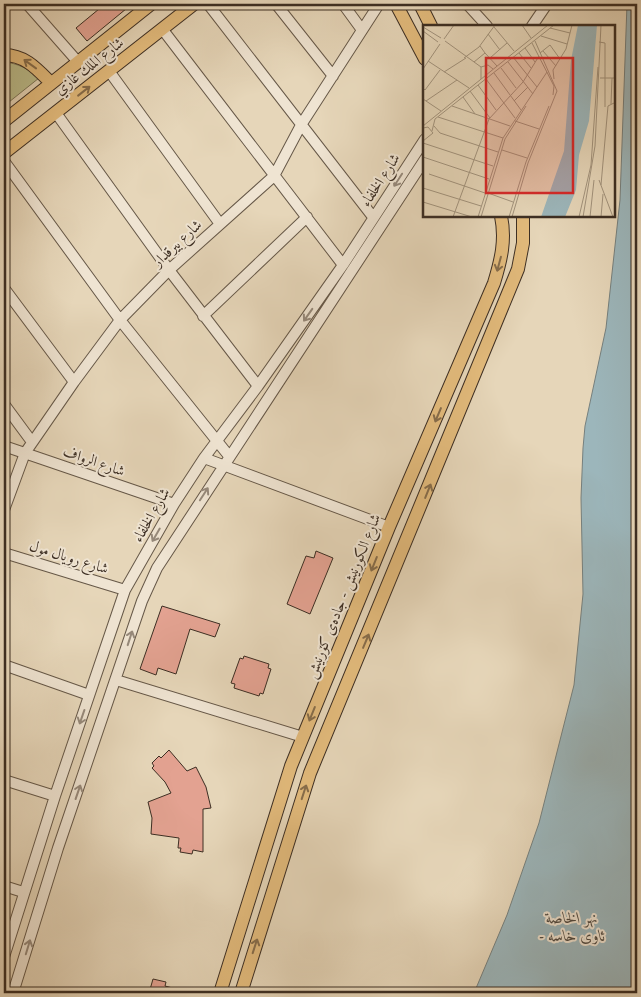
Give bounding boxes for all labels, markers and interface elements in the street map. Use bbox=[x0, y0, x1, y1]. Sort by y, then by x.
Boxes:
inset map bbox=[423, 25, 616, 218]
street label: شارع الملك غازي bbox=[51, 33, 130, 102]
one-way arrow bbox=[23, 59, 37, 69]
one-way arrow bbox=[77, 86, 91, 96]
street label: شارع الخلفاء bbox=[356, 150, 407, 212]
one-way arrow bbox=[393, 173, 403, 187]
street label: شارع بيرقدار bbox=[147, 216, 208, 275]
one-way arrow bbox=[494, 256, 504, 272]
one-way arrow bbox=[303, 308, 313, 322]
one-way arrow bbox=[432, 407, 441, 422]
street label: شارع الرواف bbox=[59, 442, 127, 484]
one-way arrow bbox=[424, 484, 433, 499]
street label: شارع الخلفاء bbox=[128, 485, 177, 547]
one-way arrow bbox=[199, 488, 209, 502]
street label: شارع الكورنيش - جادەی کۆرنیش bbox=[302, 511, 388, 682]
one-way arrow bbox=[151, 528, 161, 542]
street label: شارع رويال مول bbox=[26, 536, 111, 581]
one-way arrow bbox=[368, 556, 378, 571]
one-way arrow bbox=[126, 631, 135, 647]
one-way arrow bbox=[361, 634, 371, 649]
one-way arrow bbox=[307, 706, 317, 721]
one-way arrow bbox=[76, 709, 86, 725]
one-way arrow bbox=[73, 784, 83, 800]
one-way arrow bbox=[300, 784, 310, 800]
water label: نهر الخاصة - ئاوی خاسە bbox=[538, 908, 606, 945]
one-way arrow bbox=[23, 939, 33, 955]
one-way arrow bbox=[250, 939, 260, 955]

